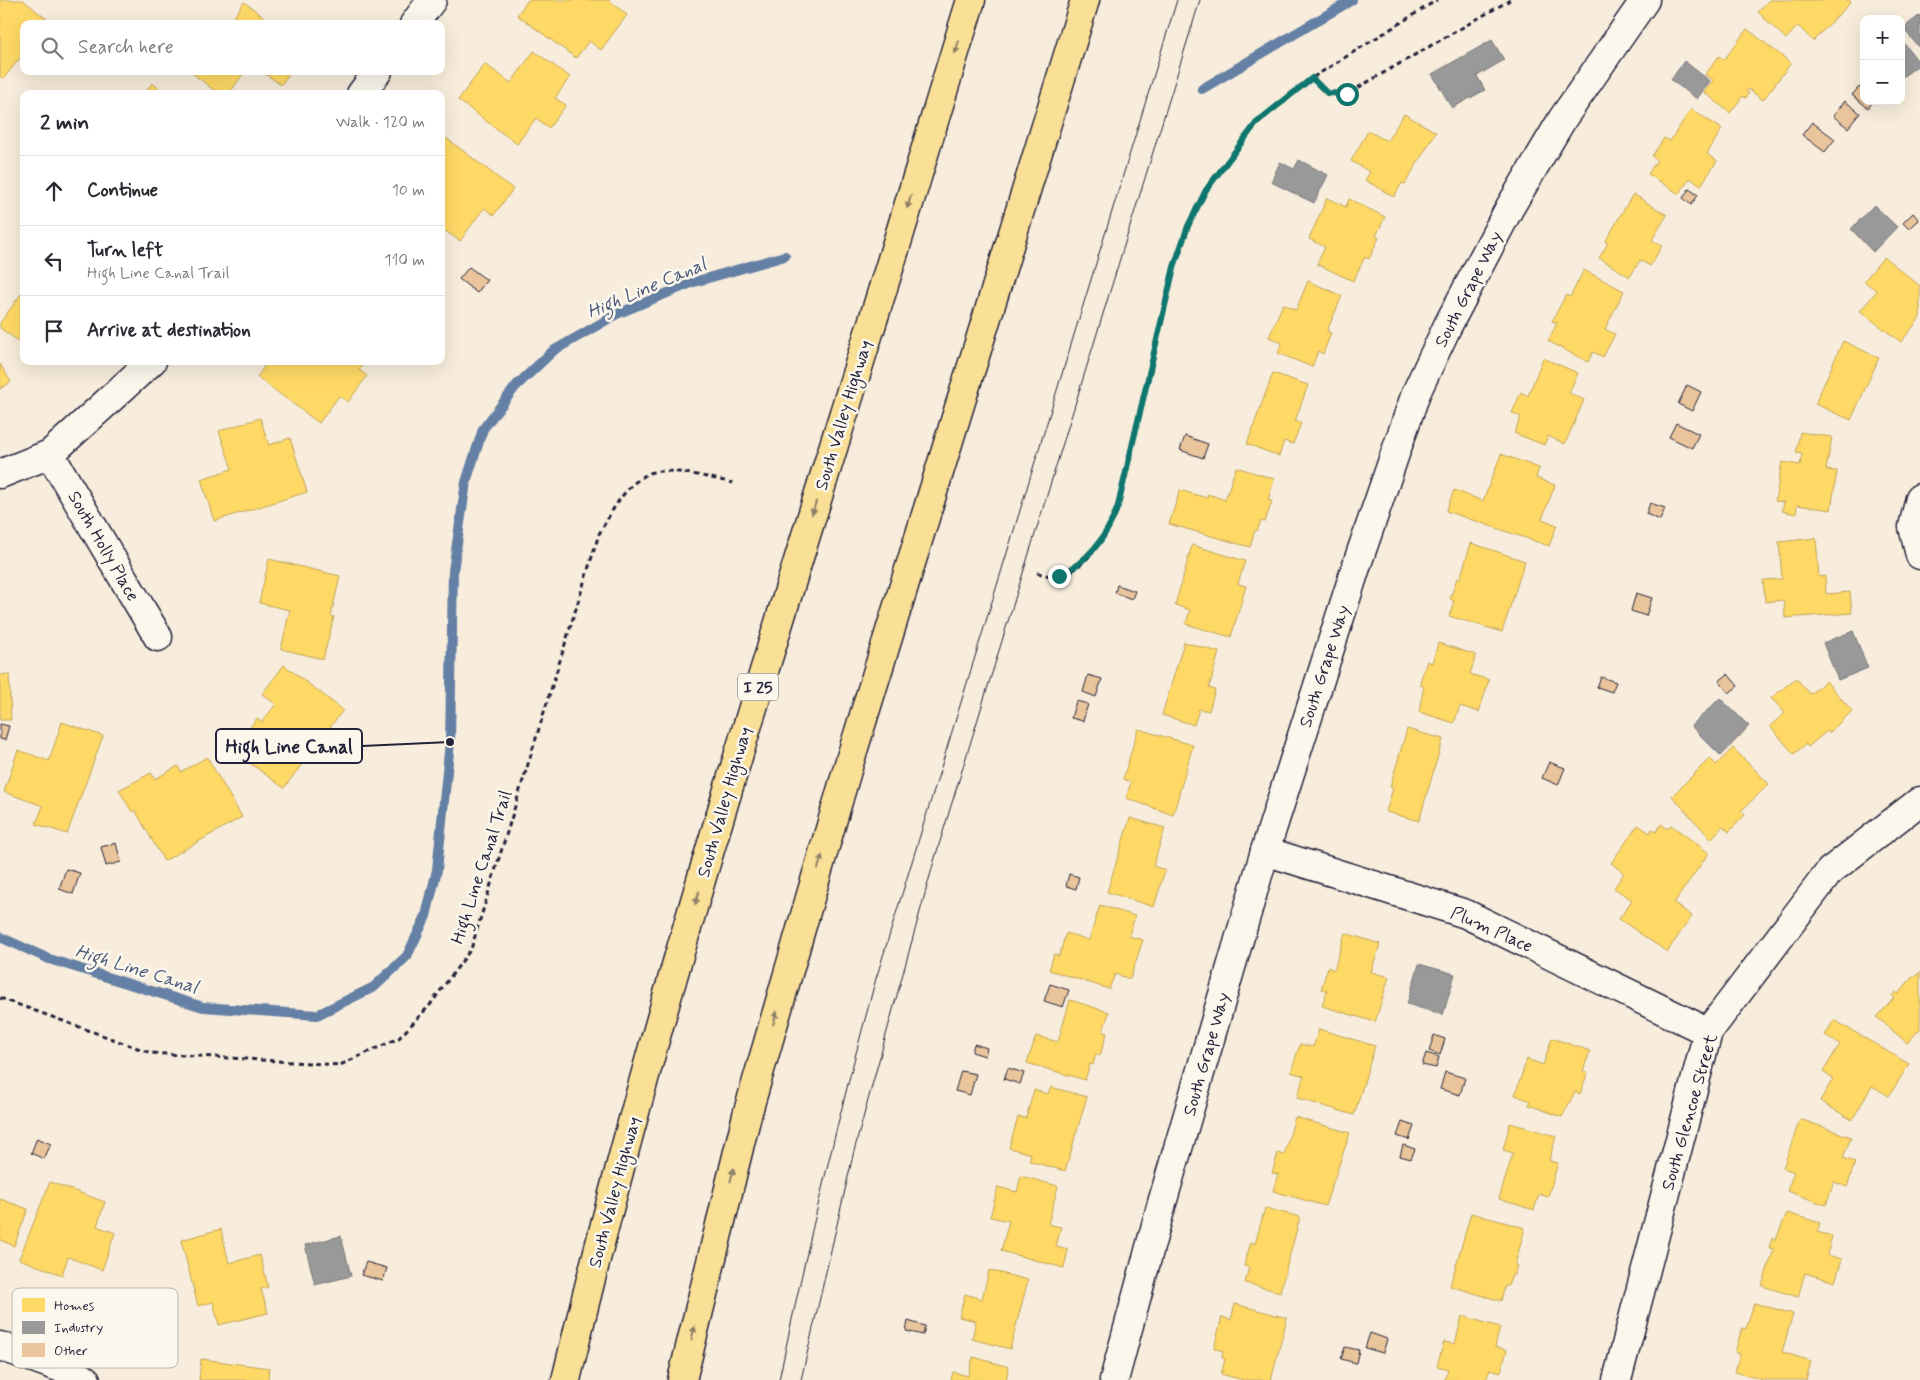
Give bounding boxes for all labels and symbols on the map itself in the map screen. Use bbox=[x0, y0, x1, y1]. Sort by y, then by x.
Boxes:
one-way arrow bbox=[952, 39, 960, 54]
route start bbox=[1336, 83, 1359, 106]
one-way arrow bbox=[905, 195, 913, 210]
street label: South Grape Way bbox=[1429, 227, 1509, 352]
water label: High Line Canal bbox=[583, 251, 712, 327]
street label: South Valley Highway bbox=[810, 337, 879, 494]
street label: South Holly Place bbox=[62, 487, 144, 606]
one-way arrow bbox=[810, 500, 818, 515]
route end bbox=[1048, 565, 1071, 588]
street label: South Grape Way bbox=[1294, 602, 1356, 731]
road number: I 25 bbox=[738, 674, 778, 700]
street label: South Valley Highway bbox=[692, 724, 759, 881]
callout: High Line Canal bbox=[216, 729, 362, 763]
text: High Line Canal bbox=[225, 735, 353, 763]
street label: High Line Canal Trail bbox=[446, 787, 520, 948]
one-way arrow bbox=[817, 854, 825, 869]
one-way arrow bbox=[693, 890, 701, 905]
street label: Plum Place bbox=[1447, 901, 1536, 959]
water label: High Line Canal bbox=[72, 939, 202, 1002]
street label: South Grape Way bbox=[1178, 990, 1236, 1119]
one-way arrow bbox=[772, 1011, 780, 1026]
street label: South Glencoe Street bbox=[1656, 1031, 1724, 1193]
street label: South Valley Highway bbox=[583, 1114, 648, 1271]
one-way arrow bbox=[728, 1167, 736, 1182]
legend bbox=[12, 1288, 178, 1368]
text: Homes bbox=[54, 1297, 95, 1315]
text: Industry bbox=[54, 1319, 103, 1337]
one-way arrow bbox=[689, 1325, 697, 1340]
text: Other bbox=[54, 1342, 88, 1360]

